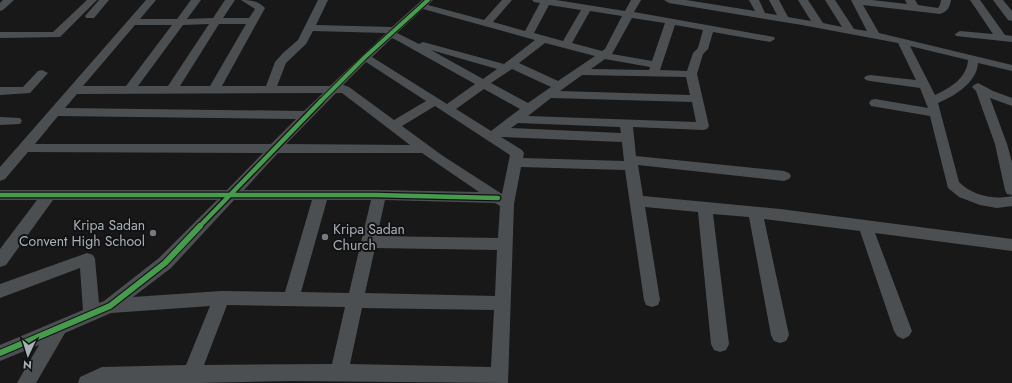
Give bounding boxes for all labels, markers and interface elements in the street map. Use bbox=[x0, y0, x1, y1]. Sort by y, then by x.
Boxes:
place label: Kripa Sadan Convent High School bbox=[19, 215, 145, 251]
place label: Kripa Sadan Church bbox=[333, 219, 405, 255]
marker: Kripa Sadan Convent High School bbox=[148, 228, 158, 238]
marker: Kripa Sadan Church bbox=[320, 232, 330, 242]
north arrow bbox=[8, 335, 48, 375]
text: N bbox=[22, 357, 32, 373]

